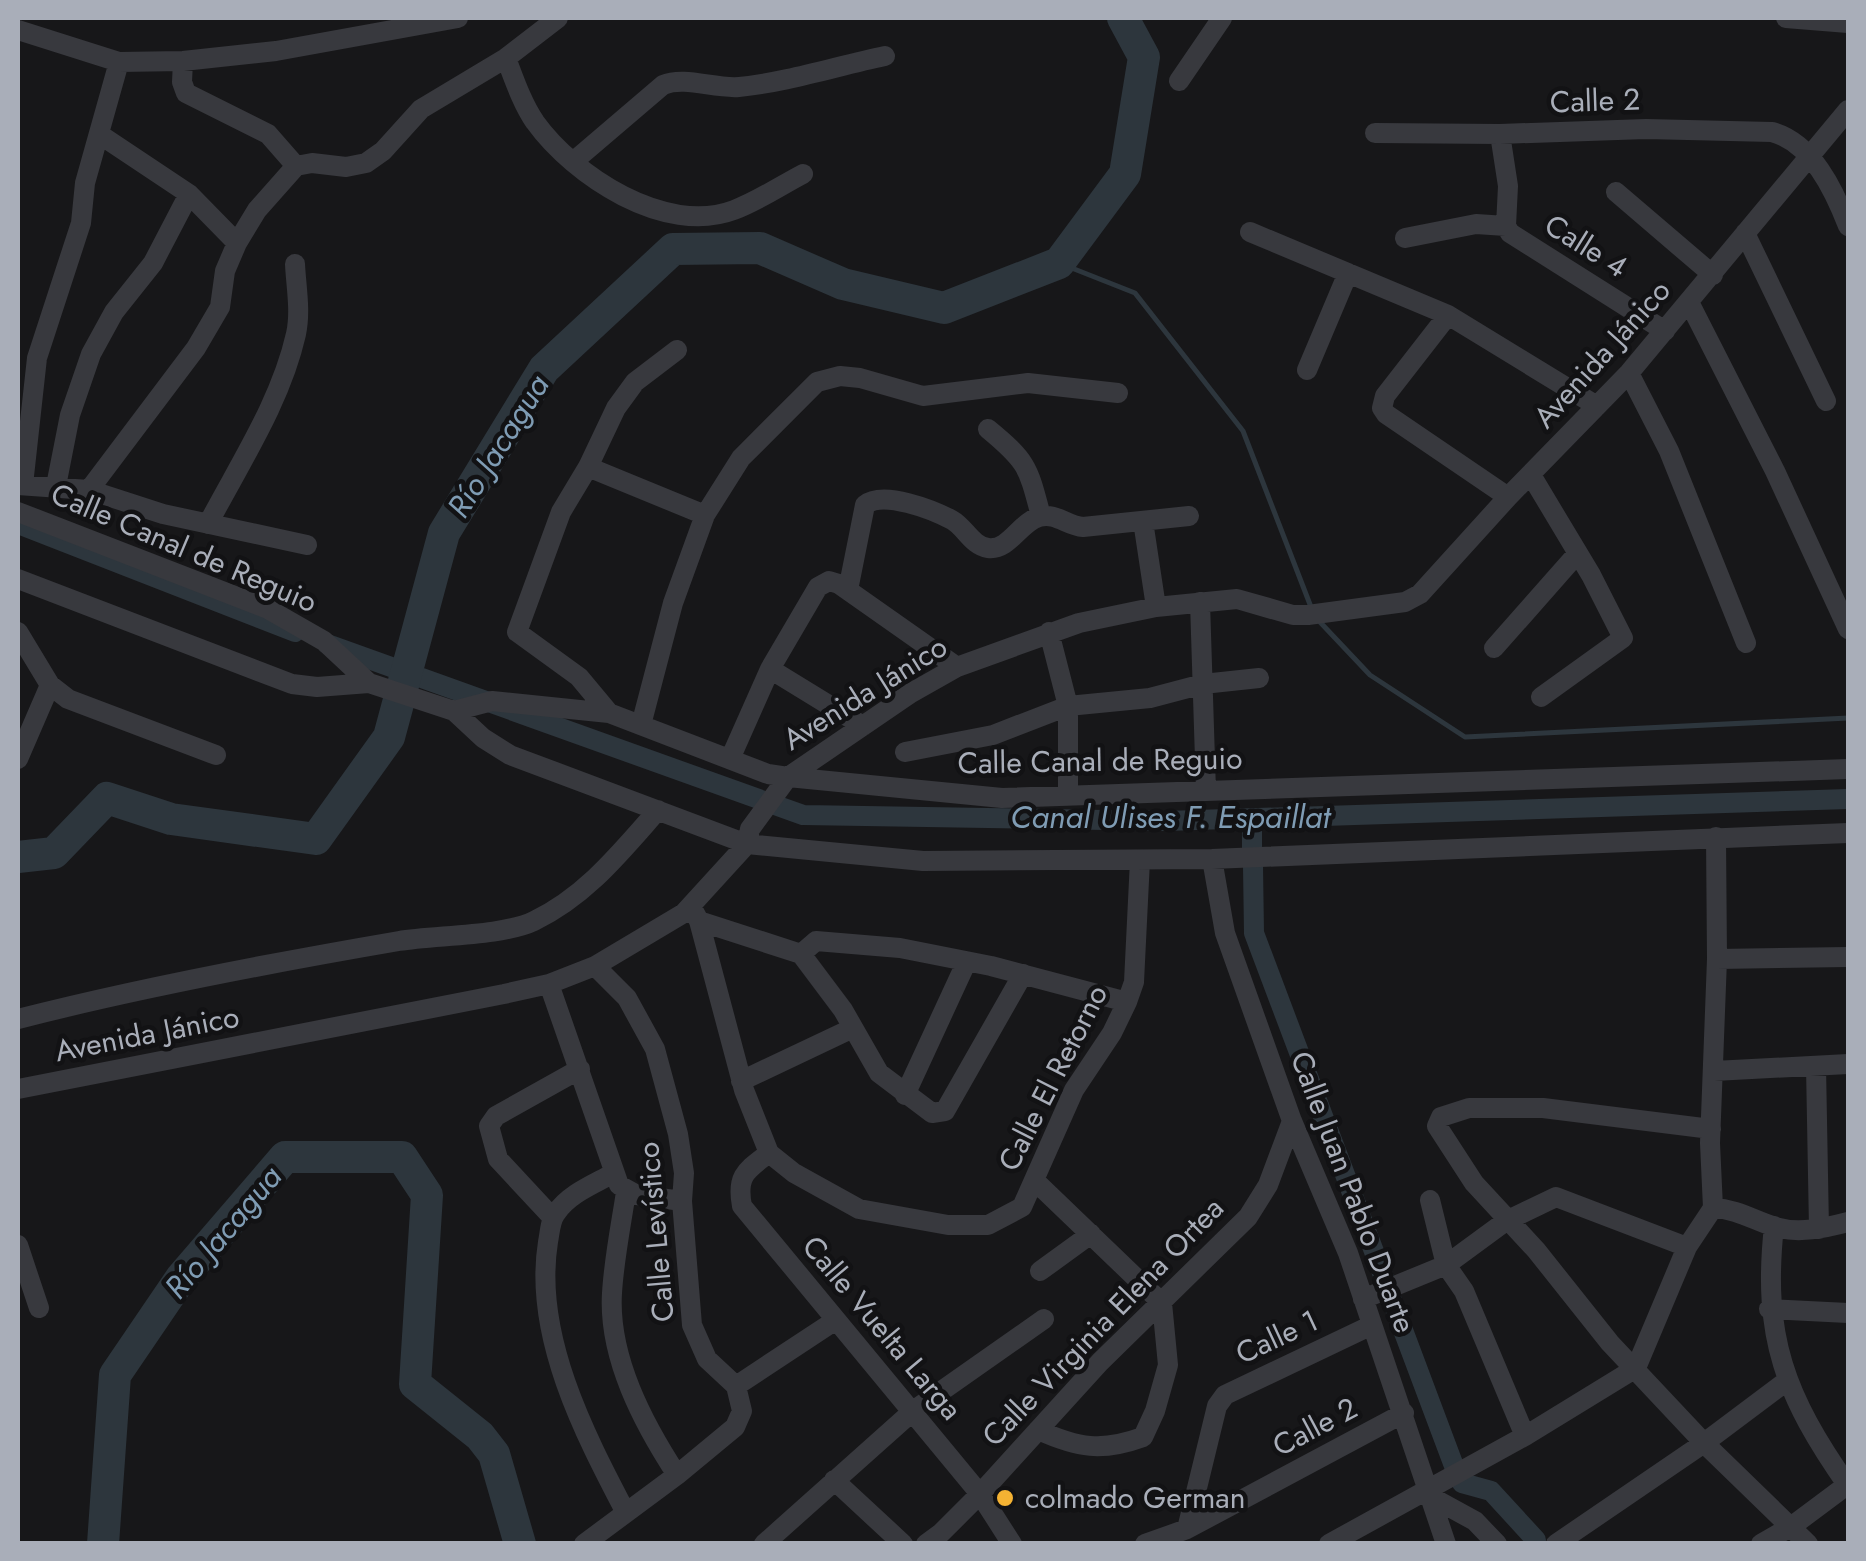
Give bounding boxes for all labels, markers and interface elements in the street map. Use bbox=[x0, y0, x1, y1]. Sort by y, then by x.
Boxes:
street label: Calle 2 bbox=[1549, 77, 1641, 124]
street label: Calle 4 bbox=[1536, 203, 1636, 288]
street label: Avenida Jánico bbox=[1523, 270, 1680, 437]
water label: Río Jacagua bbox=[436, 365, 560, 527]
street label: Calle Canal de Reguio bbox=[45, 472, 324, 623]
street label: Avenida Jánico bbox=[774, 625, 955, 760]
street label: Calle Canal de Reguio bbox=[957, 737, 1243, 784]
water label: Canal Ulises F. Espaillat bbox=[1010, 794, 1332, 840]
street label: Calle El Retorno bbox=[987, 977, 1118, 1178]
street label: Avenida Jánico bbox=[51, 995, 243, 1072]
street label: Calle Juan Pablo Duarte bbox=[1280, 1045, 1427, 1339]
street label: Calle Levístico bbox=[626, 1140, 685, 1324]
water label: Río Jacagua bbox=[154, 1155, 293, 1309]
street label: Calle Virginia Elena Ortea bbox=[972, 1187, 1233, 1456]
street label: Calle Vuelta Larga bbox=[792, 1226, 972, 1429]
street label: Calle 1 bbox=[1228, 1299, 1325, 1374]
street label: Calle 2 bbox=[1265, 1386, 1365, 1467]
place label: colmado German bbox=[1025, 1476, 1246, 1519]
marker: colmado German bbox=[994, 1487, 1016, 1509]

